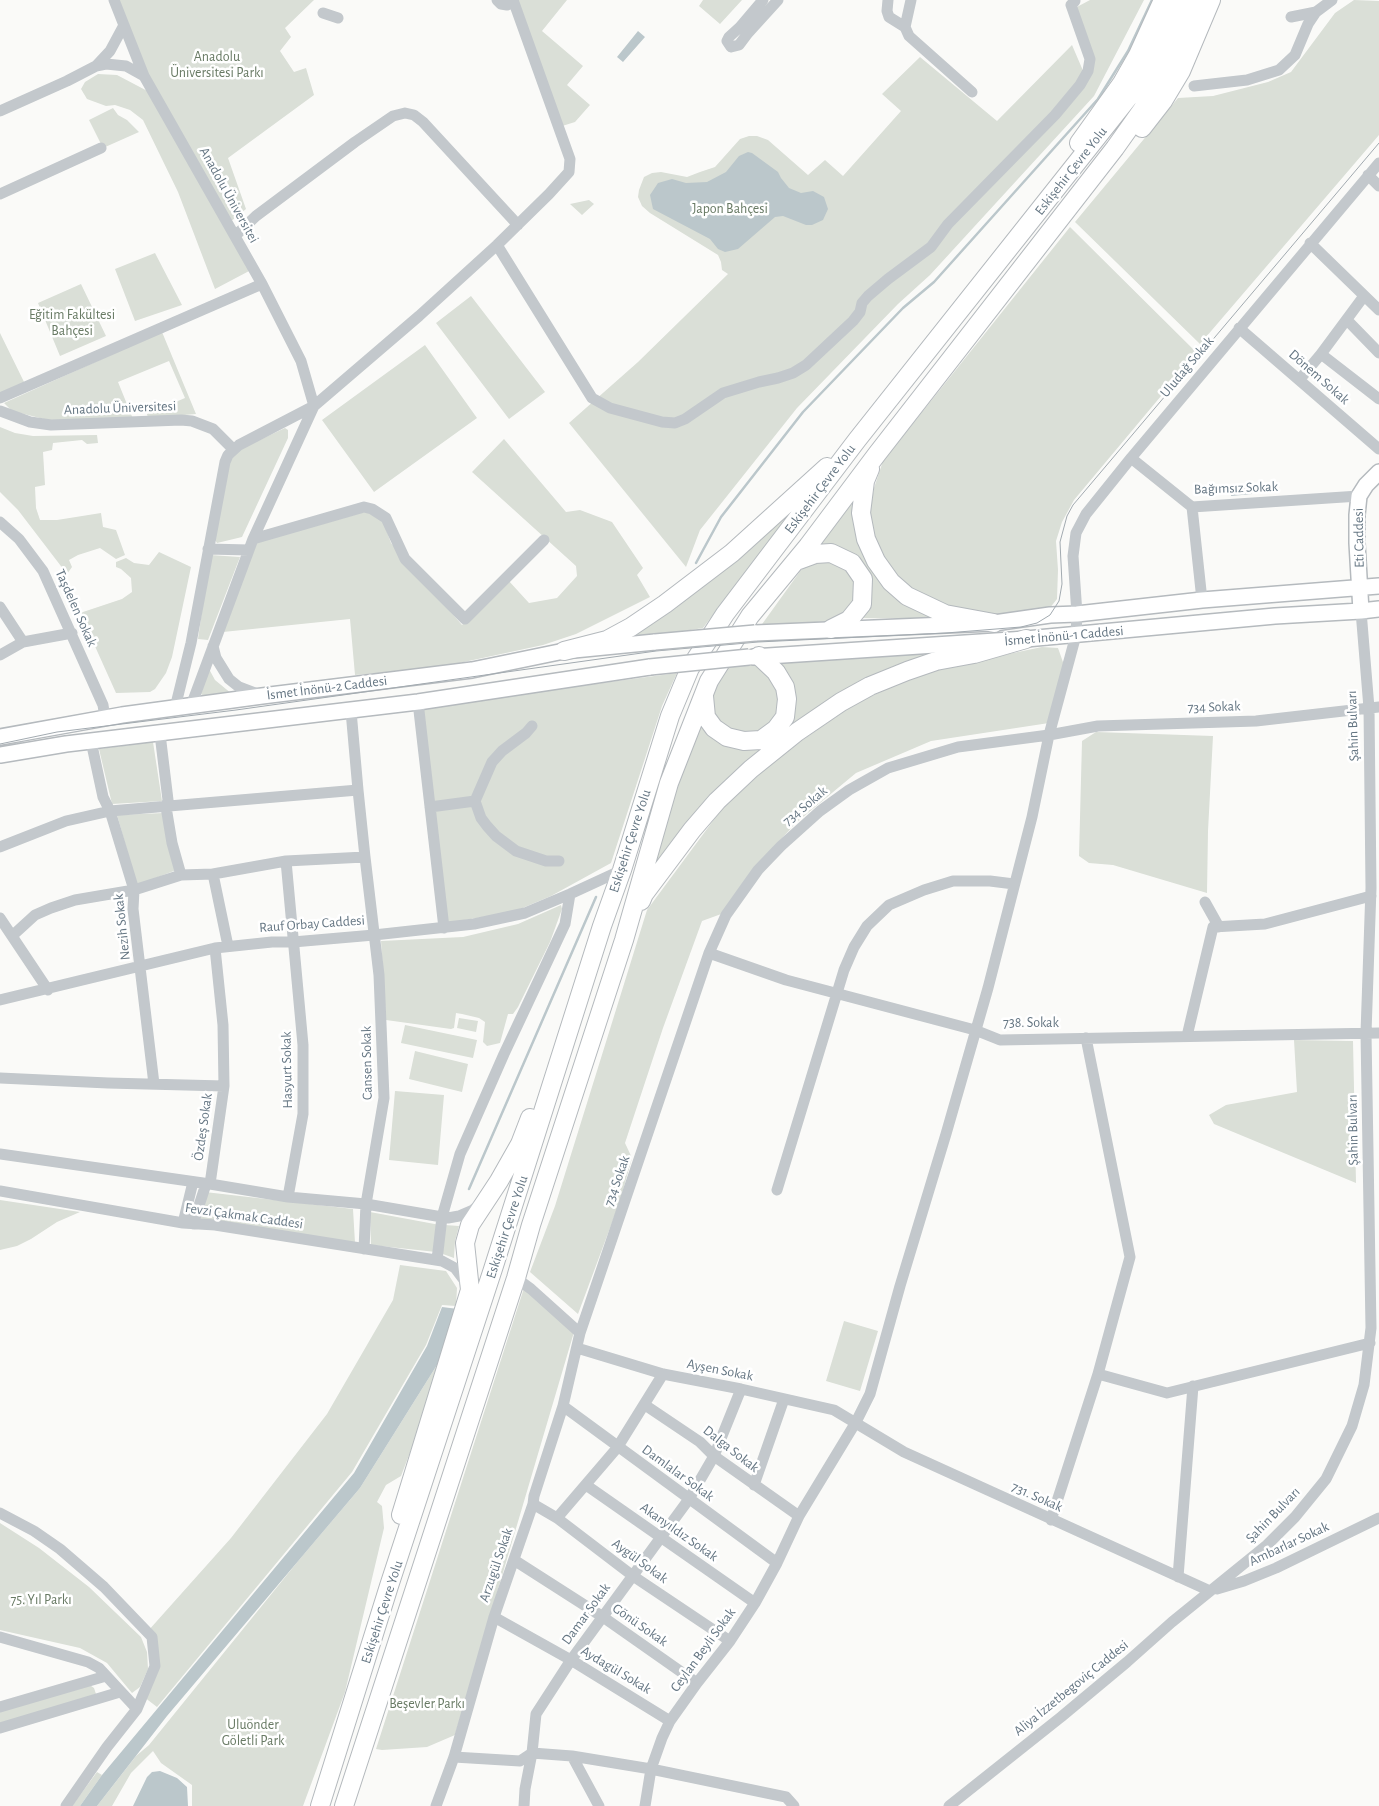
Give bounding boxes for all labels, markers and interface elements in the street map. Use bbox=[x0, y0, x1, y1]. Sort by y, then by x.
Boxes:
park label: Anadolu Üniversitesi Parkı bbox=[170, 49, 264, 82]
street label: Eskişehir Çevre Yolu bbox=[1031, 123, 1111, 219]
street label: Anadolu Üniversitei bbox=[196, 144, 262, 246]
park label: Japon Bahçesi bbox=[692, 201, 768, 217]
park label: Eğitim Fakültesi Bahçesi bbox=[29, 307, 115, 340]
street label: Uludağ Sokak bbox=[1157, 333, 1217, 401]
street label: Dönem Sokak bbox=[1285, 346, 1353, 408]
street label: Anadolu Üniversitesi bbox=[64, 398, 176, 418]
street label: Eskişehir Çevre Yolu bbox=[781, 441, 859, 537]
street label: Bağımsız Sokak bbox=[1194, 478, 1278, 498]
street label: Eti Caddesi bbox=[1350, 508, 1368, 568]
street label: Taşdelen Sokak bbox=[51, 567, 101, 649]
street label: İsmet İnönü-1 Caddesi bbox=[1004, 622, 1124, 650]
street label: İsmet İnönü-2 Caddesi bbox=[266, 672, 388, 704]
street label: Şahin Bulvarı bbox=[1343, 690, 1363, 762]
street label: 734 Sokak bbox=[1187, 698, 1241, 716]
street label: 734 Sokak bbox=[779, 783, 831, 829]
street label: Eskişehir Çevre Yolu bbox=[605, 787, 655, 895]
street label: Nezih Sokak bbox=[110, 893, 134, 961]
street label: Rauf Orbay Caddesi bbox=[259, 912, 365, 936]
street label: 738. Sokak bbox=[1003, 1015, 1059, 1031]
street label: Cansen Sokak bbox=[358, 1026, 376, 1100]
street label: Hasyurt Sokak bbox=[278, 1031, 296, 1109]
street label: Özdeş Sokak bbox=[190, 1092, 216, 1162]
street label: Şahin Bulvarı bbox=[1344, 1094, 1362, 1166]
street label: 734 Sokak bbox=[600, 1153, 634, 1209]
street label: Eskişehir Çevre Yolu bbox=[482, 1173, 532, 1281]
street label: Fevzi Çakmak Caddesi bbox=[184, 1199, 304, 1233]
street label: Ayşen Sokak bbox=[685, 1355, 755, 1385]
street label: Dalga Sokak bbox=[700, 1422, 762, 1476]
street label: Damlalar Sokak bbox=[639, 1441, 717, 1505]
street label: 731. Sokak bbox=[1009, 1478, 1065, 1516]
street label: Şahin Bulvarı bbox=[1242, 1484, 1304, 1546]
street label: Akanyıldız Sokak bbox=[637, 1499, 721, 1565]
street label: Ambarlar Sokak bbox=[1246, 1518, 1332, 1570]
street label: Arzugül Sokak bbox=[475, 1526, 517, 1604]
street label: Aygül Sokak bbox=[609, 1535, 671, 1587]
street label: Eskişehir Çevre Yolu bbox=[357, 1558, 407, 1666]
street label: Damar Sokak bbox=[558, 1580, 614, 1648]
park label: 75. Yıl Parkı bbox=[10, 1592, 72, 1608]
street label: Gönü Sokak bbox=[609, 1600, 671, 1650]
street label: Ceylan Beyli Sokak bbox=[667, 1605, 739, 1695]
street label: Aliya İzzetbegoviç Caddesi bbox=[1010, 1637, 1132, 1739]
street label: Aydagül Sokak bbox=[578, 1642, 654, 1698]
park label: Beşevler Parkı bbox=[389, 1696, 465, 1712]
park label: Uluönder Göletli Park bbox=[222, 1717, 284, 1750]

